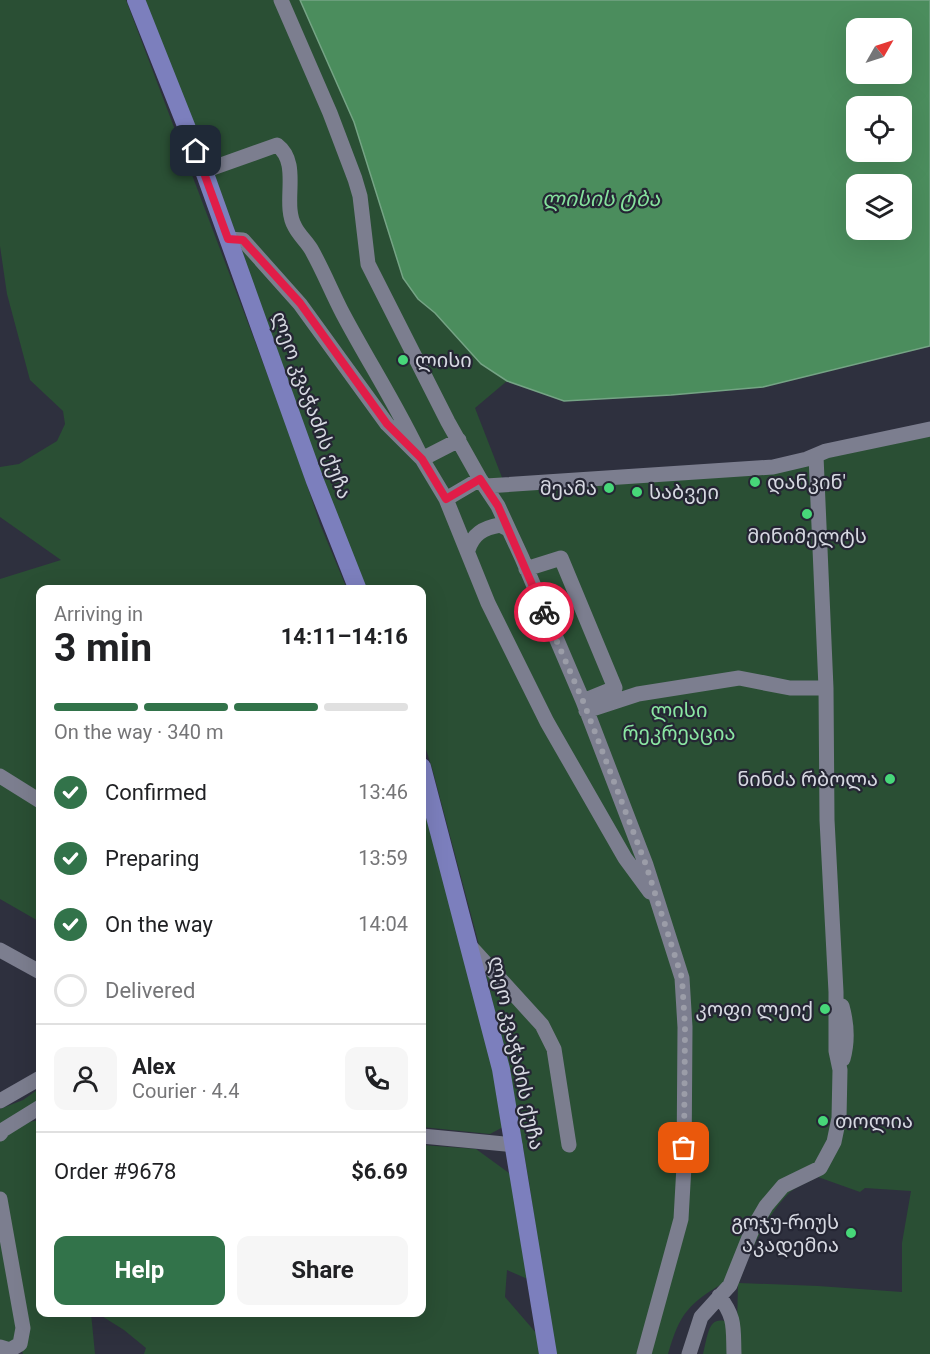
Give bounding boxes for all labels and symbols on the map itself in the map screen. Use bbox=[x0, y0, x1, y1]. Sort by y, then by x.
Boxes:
north arrow bbox=[846, 18, 912, 84]
pin bbox=[170, 125, 221, 176]
water label: ლისის ტბა bbox=[542, 187, 660, 212]
street label: ლეო კვაჭაძის ქუჩა bbox=[266, 308, 357, 502]
place label: ლისი bbox=[415, 348, 472, 373]
marker: ლისი bbox=[396, 353, 410, 367]
place label: დანკინ' bbox=[767, 470, 846, 495]
marker: დანკინ' bbox=[748, 475, 762, 489]
place label: მეამა bbox=[540, 476, 597, 500]
place label: საბვეი bbox=[649, 480, 719, 504]
marker: მეამა bbox=[602, 481, 616, 495]
marker: საბვეი bbox=[630, 485, 644, 499]
marker: მინიმელტს bbox=[800, 507, 814, 521]
place label: მინიმელტს bbox=[747, 524, 867, 549]
courier bbox=[514, 582, 574, 642]
park label: ლისი რეკრეაცია bbox=[623, 698, 736, 745]
place label: ნინძა რბოლა bbox=[737, 767, 878, 792]
marker: ნინძა რბოლა bbox=[883, 772, 897, 786]
street label: ლეო კვაჭაძის ქუჩა bbox=[484, 954, 549, 1152]
place label: კოფი ლეიქ bbox=[696, 997, 813, 1022]
marker: კოფი ლეიქ bbox=[818, 1002, 832, 1016]
place label: თოლია bbox=[835, 1109, 913, 1134]
marker: თოლია bbox=[816, 1114, 830, 1128]
pin bbox=[658, 1122, 709, 1173]
place label: გოჯუ-რიუს აკადემია bbox=[731, 1210, 839, 1258]
marker: გოჯუ-რიუს აკადემია bbox=[844, 1226, 858, 1240]

